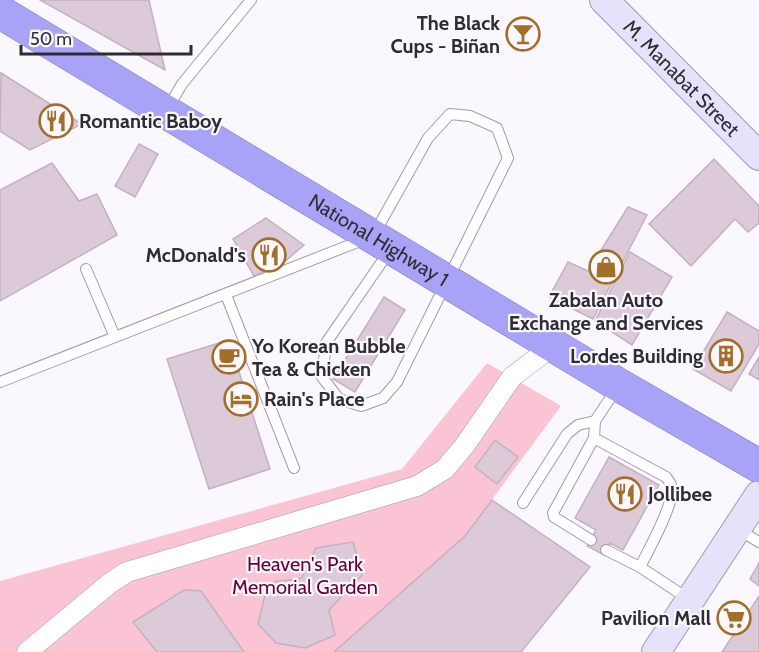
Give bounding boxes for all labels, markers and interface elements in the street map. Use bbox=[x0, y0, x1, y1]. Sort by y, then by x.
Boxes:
place label: The Black Cups - Biñan bbox=[391, 11, 500, 58]
street label: M. Manabat Street bbox=[619, 15, 745, 142]
bar icon: The Black Cups - Biñan bbox=[505, 16, 541, 52]
scale bar bbox=[21, 18, 190, 56]
text: 50 m bbox=[30, 28, 72, 50]
restaurant icon: Romantic Baboy bbox=[38, 103, 74, 139]
place label: Romantic Baboy bbox=[79, 109, 222, 133]
street label: National Highway 1 bbox=[304, 189, 453, 291]
restaurant icon: McDonald's bbox=[251, 237, 287, 273]
place label: McDonald's bbox=[145, 243, 246, 267]
shop icon: Zabalan Auto Exchange and Services bbox=[588, 249, 624, 285]
place label: Zabalan Auto Exchange and Services bbox=[509, 288, 703, 335]
place label: Yo Korean Bubble Tea & Chicken bbox=[251, 334, 406, 381]
building icon: Lordes Building bbox=[708, 338, 744, 374]
cafe icon: Yo Korean Bubble Tea & Chicken bbox=[211, 339, 247, 375]
place label: Lordes Building bbox=[570, 344, 703, 368]
hotel icon: Rain's Place bbox=[223, 381, 259, 417]
place label: Rain's Place bbox=[264, 387, 365, 411]
restaurant icon: Jollibee bbox=[607, 476, 643, 512]
place label: Jollibee bbox=[647, 482, 712, 506]
park label: Heaven's Park Memorial Garden bbox=[232, 552, 378, 599]
supermarket icon: Pavilion Mall bbox=[716, 600, 752, 636]
place label: Pavilion Mall bbox=[601, 606, 711, 630]

